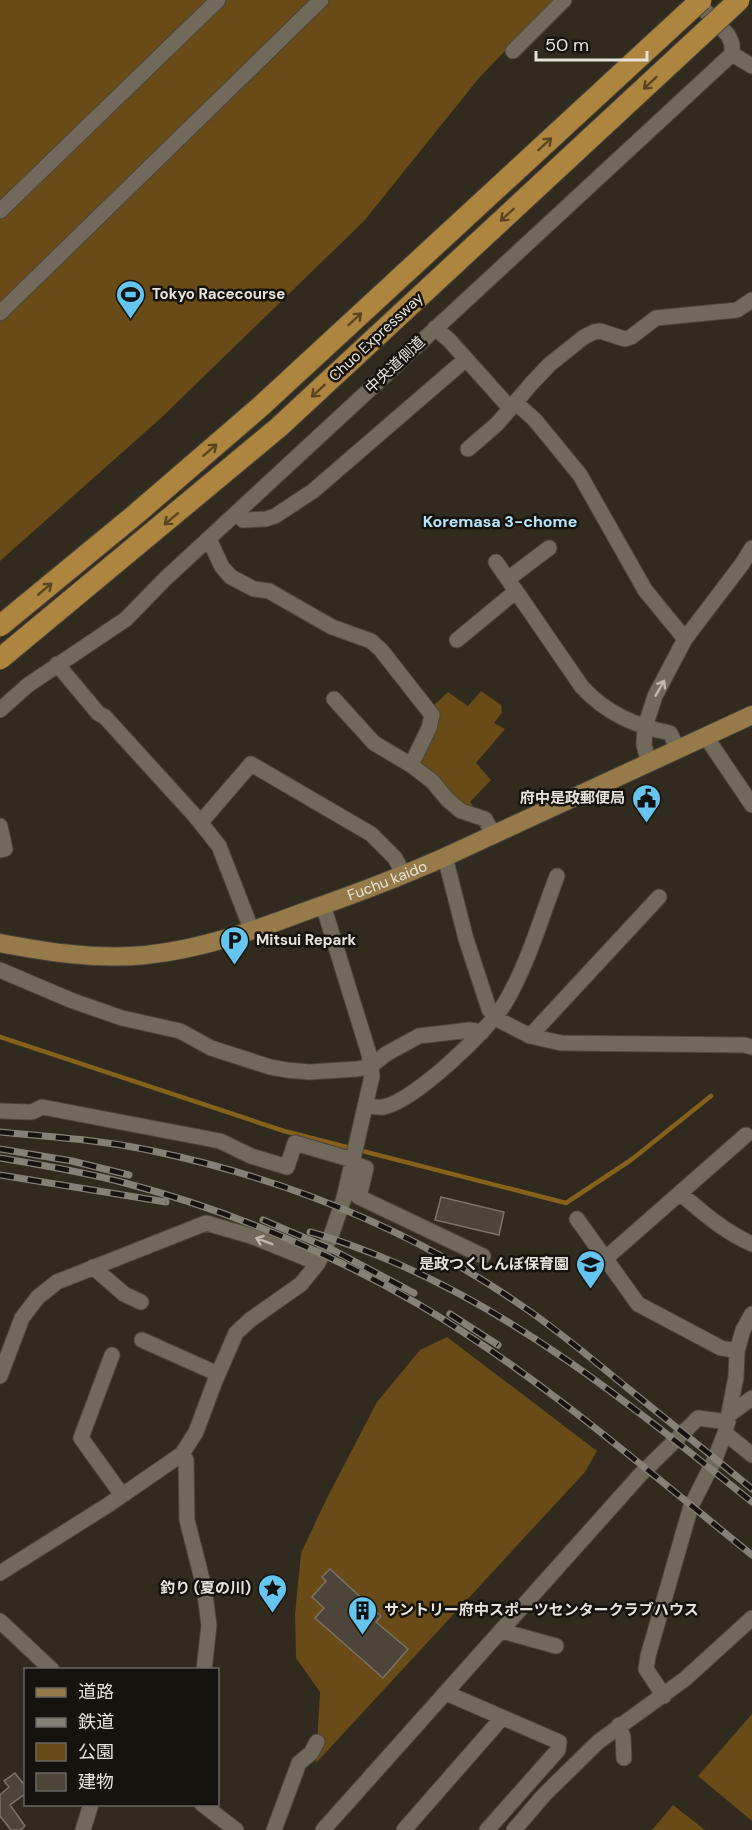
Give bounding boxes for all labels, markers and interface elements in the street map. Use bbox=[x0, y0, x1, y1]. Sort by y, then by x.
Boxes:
scale bar bbox=[536, 24, 647, 62]
text: 50 m bbox=[545, 33, 589, 57]
one-way arrow bbox=[643, 76, 658, 90]
one-way arrow bbox=[537, 137, 552, 151]
one-way arrow bbox=[500, 208, 515, 222]
sports icon: Tokyo Racecourse bbox=[115, 278, 147, 320]
place label: Tokyo Racecourse bbox=[152, 284, 285, 304]
street label: Chuo Expressway bbox=[324, 288, 428, 386]
one-way arrow bbox=[347, 312, 362, 326]
street label: 中央道側道 bbox=[361, 332, 429, 398]
one-way arrow bbox=[311, 384, 326, 398]
one-way arrow bbox=[202, 443, 217, 457]
district label: Koremasa 3-chome bbox=[423, 511, 577, 532]
one-way arrow bbox=[164, 512, 179, 526]
one-way arrow bbox=[37, 583, 53, 596]
one-way arrow bbox=[654, 680, 666, 697]
public building icon: 府中是政郵便局 bbox=[630, 782, 662, 824]
place label: 府中是政郵便局 bbox=[520, 788, 625, 808]
street label: Fuchu kaido bbox=[345, 856, 430, 905]
parking icon: Mitsui Repark bbox=[219, 924, 251, 966]
place label: Mitsui Repark bbox=[256, 930, 357, 950]
one-way arrow bbox=[255, 1235, 274, 1246]
school or university icon: 是政つくしんぼ保育園 bbox=[574, 1248, 606, 1290]
place label: 是政つくしんぼ保育園 bbox=[419, 1254, 569, 1274]
place icon: 釣り (夏の川) bbox=[256, 1572, 288, 1614]
place label: 釣り (夏の川) bbox=[160, 1578, 251, 1598]
building icon: サントリー府中スポーツセンタークラブハウス bbox=[347, 1594, 379, 1636]
place label: サントリー府中スポーツセンタークラブハウス bbox=[384, 1600, 699, 1620]
legend bbox=[24, 1668, 219, 1806]
text: 道路 bbox=[78, 1680, 114, 1704]
text: 鉄道 bbox=[78, 1710, 114, 1734]
text: 公園 bbox=[78, 1740, 114, 1764]
text: 建物 bbox=[78, 1770, 114, 1794]

